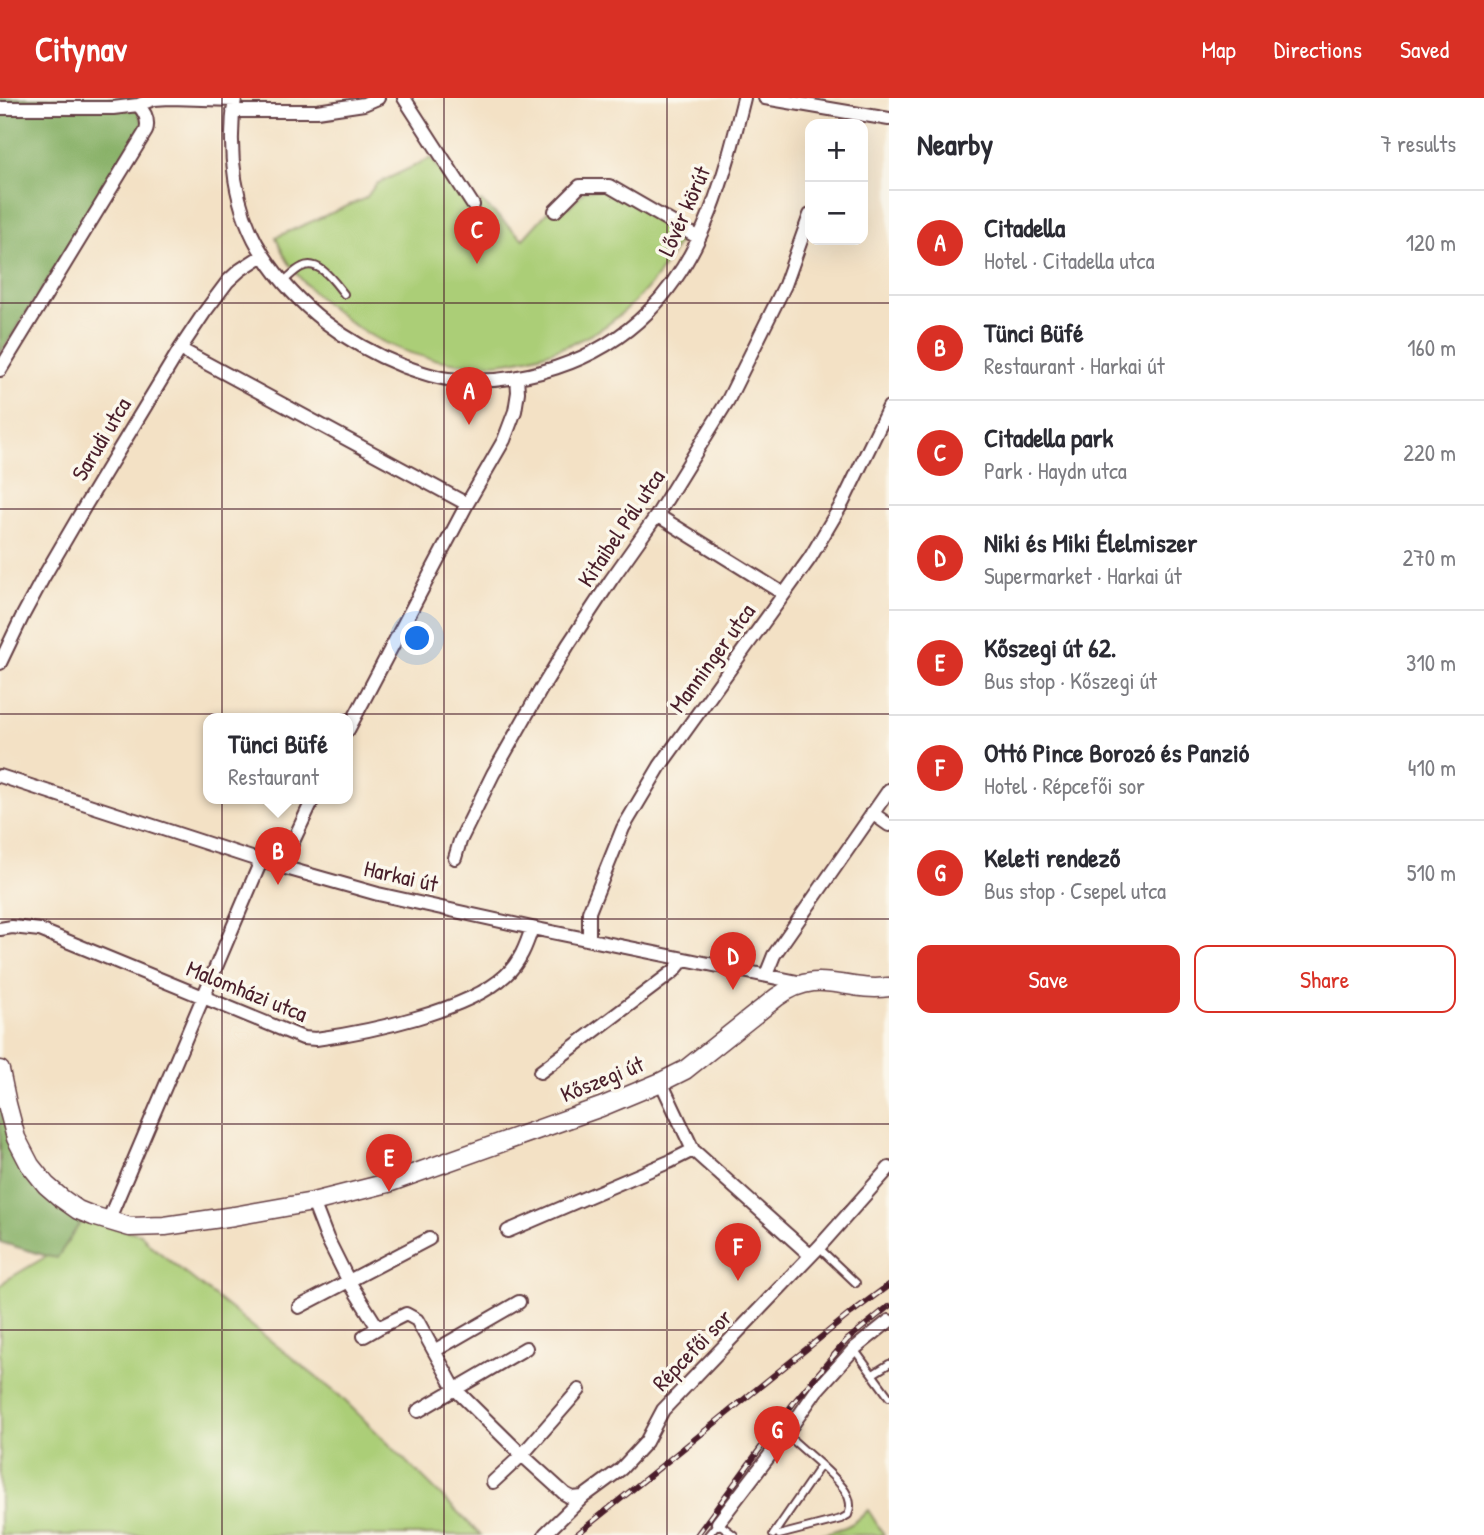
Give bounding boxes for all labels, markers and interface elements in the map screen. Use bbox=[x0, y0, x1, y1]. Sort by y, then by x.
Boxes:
text: Citynav bbox=[35, 27, 127, 71]
text: Map bbox=[1202, 33, 1236, 65]
text: Directions bbox=[1274, 33, 1362, 65]
text: Saved bbox=[1400, 33, 1449, 65]
map controls bbox=[805, 119, 868, 245]
button: + bbox=[805, 119, 868, 182]
text: Nearby bbox=[917, 124, 993, 164]
text: 7 results bbox=[1380, 128, 1456, 159]
street label: Lővér körút bbox=[650, 160, 717, 261]
button: − bbox=[805, 182, 868, 245]
pin: C bbox=[454, 206, 500, 264]
text: Citadella bbox=[984, 210, 1065, 245]
text: A bbox=[934, 227, 946, 258]
text: 120 m bbox=[1406, 227, 1456, 258]
text: Hotel · Citadella utca bbox=[984, 245, 1154, 276]
text: Tünci Büfé bbox=[984, 315, 1083, 350]
text: B bbox=[934, 332, 946, 363]
text: 160 m bbox=[1407, 332, 1456, 363]
text: Restaurant · Harkai út bbox=[984, 350, 1165, 381]
pin: A bbox=[446, 367, 492, 425]
street label: Sarudi utca bbox=[64, 391, 138, 486]
text: Citadella park bbox=[984, 420, 1113, 455]
text: C bbox=[934, 437, 946, 468]
text: 220 m bbox=[1403, 437, 1456, 468]
text: Park · Haydn utca bbox=[984, 455, 1127, 486]
street label: Kitaibel Pál utca bbox=[570, 463, 671, 593]
text: Niki és Miki Élelmiszer bbox=[984, 525, 1197, 560]
text: D bbox=[935, 542, 945, 573]
text: 270 m bbox=[1403, 542, 1456, 573]
text: Supermarket · Harkai út bbox=[984, 560, 1182, 591]
street label: Manninger utca bbox=[662, 597, 762, 718]
your location bbox=[400, 621, 434, 655]
text: Kőszegi út 62. bbox=[984, 630, 1116, 665]
text: E bbox=[935, 647, 945, 678]
text: 310 m bbox=[1406, 647, 1456, 678]
text: Bus stop · Kőszegi út bbox=[984, 665, 1157, 696]
popup bbox=[203, 713, 353, 804]
text: Tünci Büfé bbox=[228, 726, 328, 761]
text: Ottó Pince Borozó és Panzió bbox=[984, 735, 1249, 770]
text: F bbox=[936, 752, 944, 783]
text: 410 m bbox=[1408, 752, 1456, 783]
text: Restaurant bbox=[228, 761, 319, 792]
text: Hotel · Répcefői sor bbox=[984, 770, 1145, 801]
pin: B bbox=[255, 827, 301, 885]
text: Keleti rendező bbox=[984, 840, 1120, 875]
street label: Harkai út bbox=[361, 852, 442, 899]
text: G bbox=[934, 857, 946, 888]
text: 510 m bbox=[1407, 857, 1456, 888]
text: Bus stop · Csepel utca bbox=[984, 875, 1166, 906]
pin: D bbox=[710, 932, 756, 990]
button: Save bbox=[917, 945, 1180, 1013]
button: Share bbox=[1194, 945, 1456, 1013]
street label: Malomházi utca bbox=[182, 952, 312, 1029]
street label: Kőszegi út bbox=[556, 1047, 649, 1109]
pin: E bbox=[366, 1134, 412, 1192]
pin: F bbox=[715, 1223, 761, 1281]
street label: Répcefői sor bbox=[645, 1302, 738, 1397]
pin: G bbox=[754, 1406, 800, 1464]

